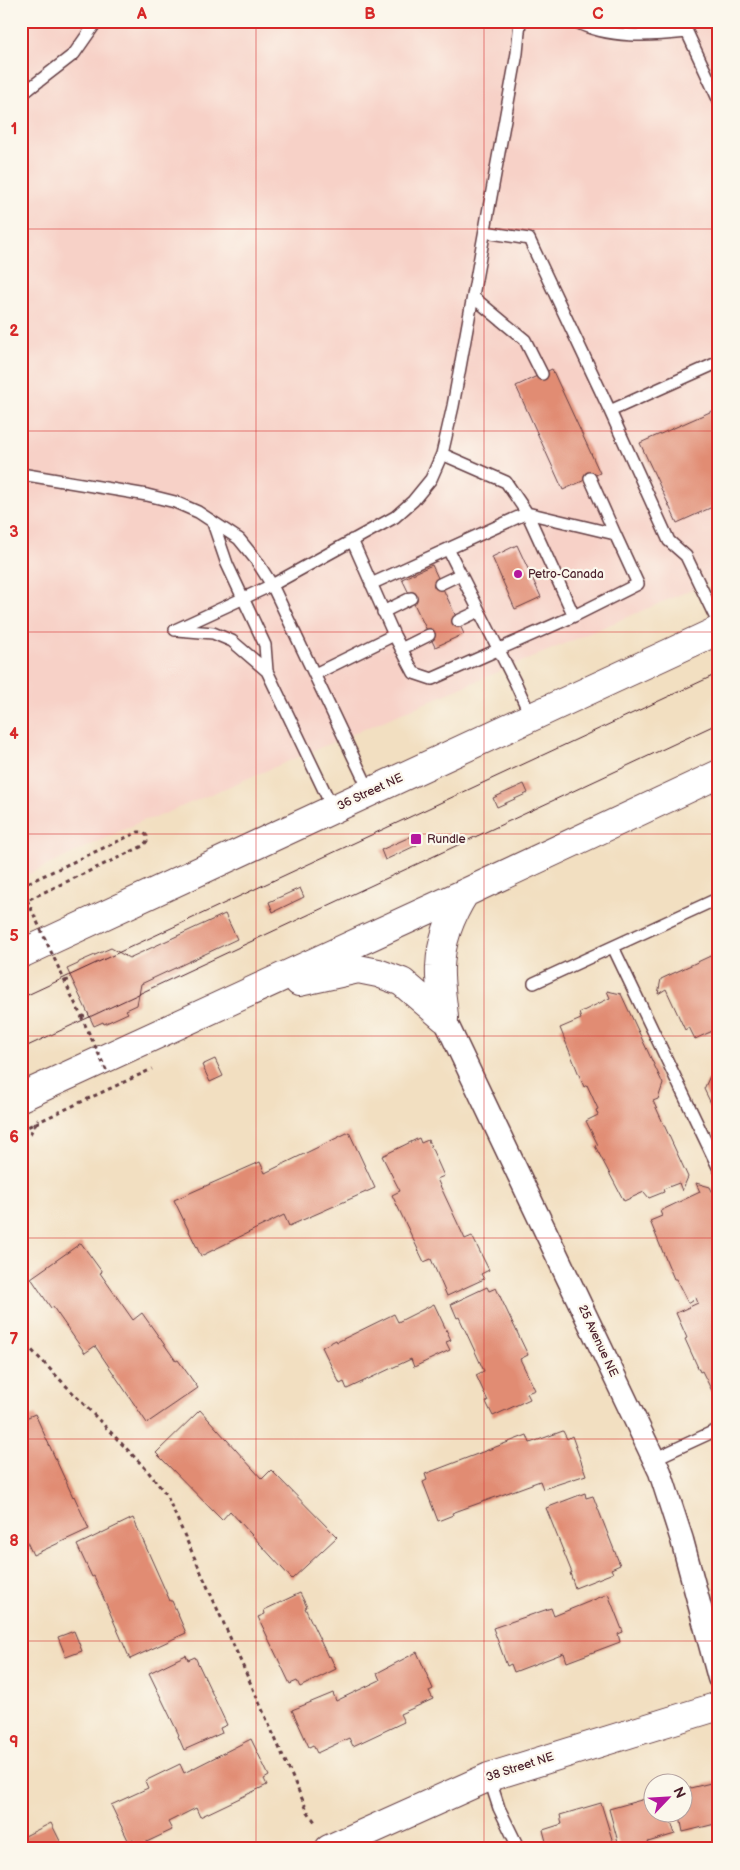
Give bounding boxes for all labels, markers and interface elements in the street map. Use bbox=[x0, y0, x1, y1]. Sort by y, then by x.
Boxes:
text: A bbox=[136, 5, 147, 24]
text: B bbox=[364, 5, 376, 24]
text: C bbox=[592, 5, 604, 24]
text: 1 bbox=[11, 120, 17, 139]
text: 2 bbox=[9, 322, 19, 341]
text: 3 bbox=[9, 523, 19, 542]
place label: Petro-Canada bbox=[528, 567, 604, 582]
marker: Petro-Canada bbox=[512, 568, 524, 580]
text: 4 bbox=[9, 725, 19, 744]
street label: 36 Street NE bbox=[335, 770, 405, 814]
marker: Rundle bbox=[409, 832, 423, 846]
place label: Rundle bbox=[427, 832, 466, 847]
text: 5 bbox=[9, 927, 19, 946]
text: 6 bbox=[9, 1128, 19, 1147]
street label: 25 Avenue NE bbox=[575, 1303, 621, 1379]
text: 7 bbox=[10, 1330, 19, 1349]
text: 8 bbox=[9, 1532, 19, 1551]
text: 9 bbox=[9, 1733, 19, 1752]
street label: 38 Street NE bbox=[484, 1749, 556, 1785]
north arrow bbox=[642, 1772, 692, 1822]
text: N bbox=[669, 1784, 689, 1801]

